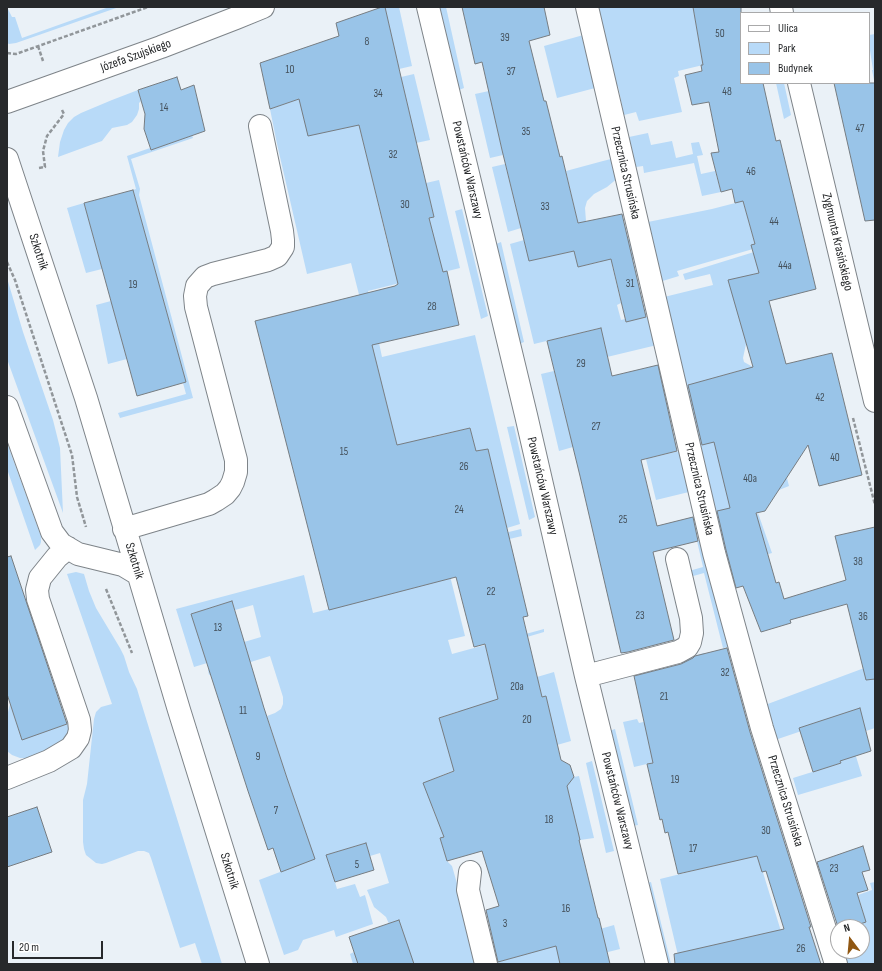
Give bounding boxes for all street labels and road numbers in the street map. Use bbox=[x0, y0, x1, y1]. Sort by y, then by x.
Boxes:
street label: Józefa Szujskiego bbox=[99, 36, 173, 76]
street label: Powstańców Warszawy bbox=[448, 119, 486, 221]
street label: Przecznica Strusińska bbox=[607, 125, 643, 221]
street label: Zygmunta Krasińskiego bbox=[818, 191, 856, 293]
street label: Szkotnik bbox=[25, 232, 51, 272]
street label: Powstańców Warszawy bbox=[523, 435, 561, 537]
street label: Przecznica Strusińska bbox=[681, 441, 717, 537]
street label: Szkotnik bbox=[121, 541, 147, 581]
street label: Powstańców Warszawy bbox=[597, 751, 637, 851]
street label: Przecznica Strusińska bbox=[764, 753, 806, 849]
street label: Szkotnik bbox=[216, 851, 242, 891]

